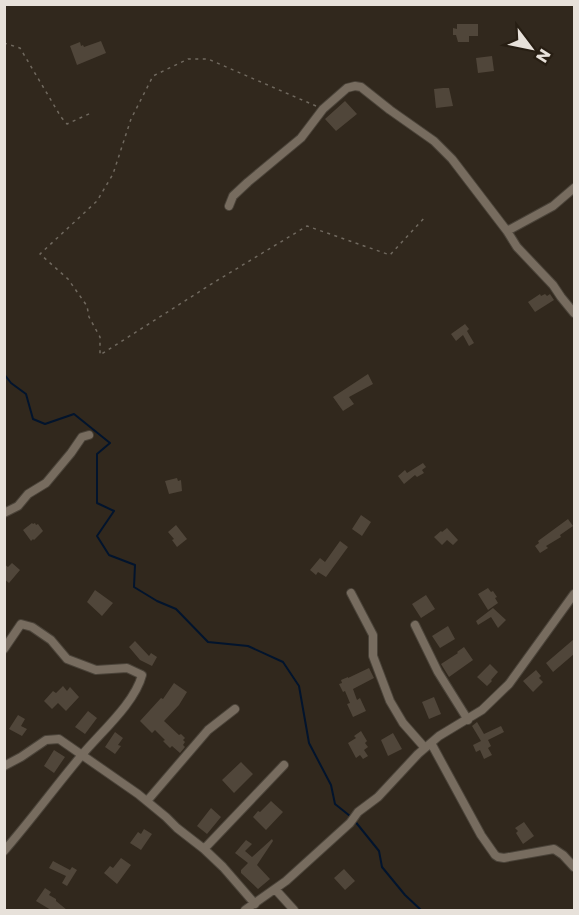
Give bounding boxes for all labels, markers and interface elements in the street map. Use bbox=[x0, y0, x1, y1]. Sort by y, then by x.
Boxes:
north arrow bbox=[501, 18, 561, 78]
text: N bbox=[530, 44, 556, 67]

